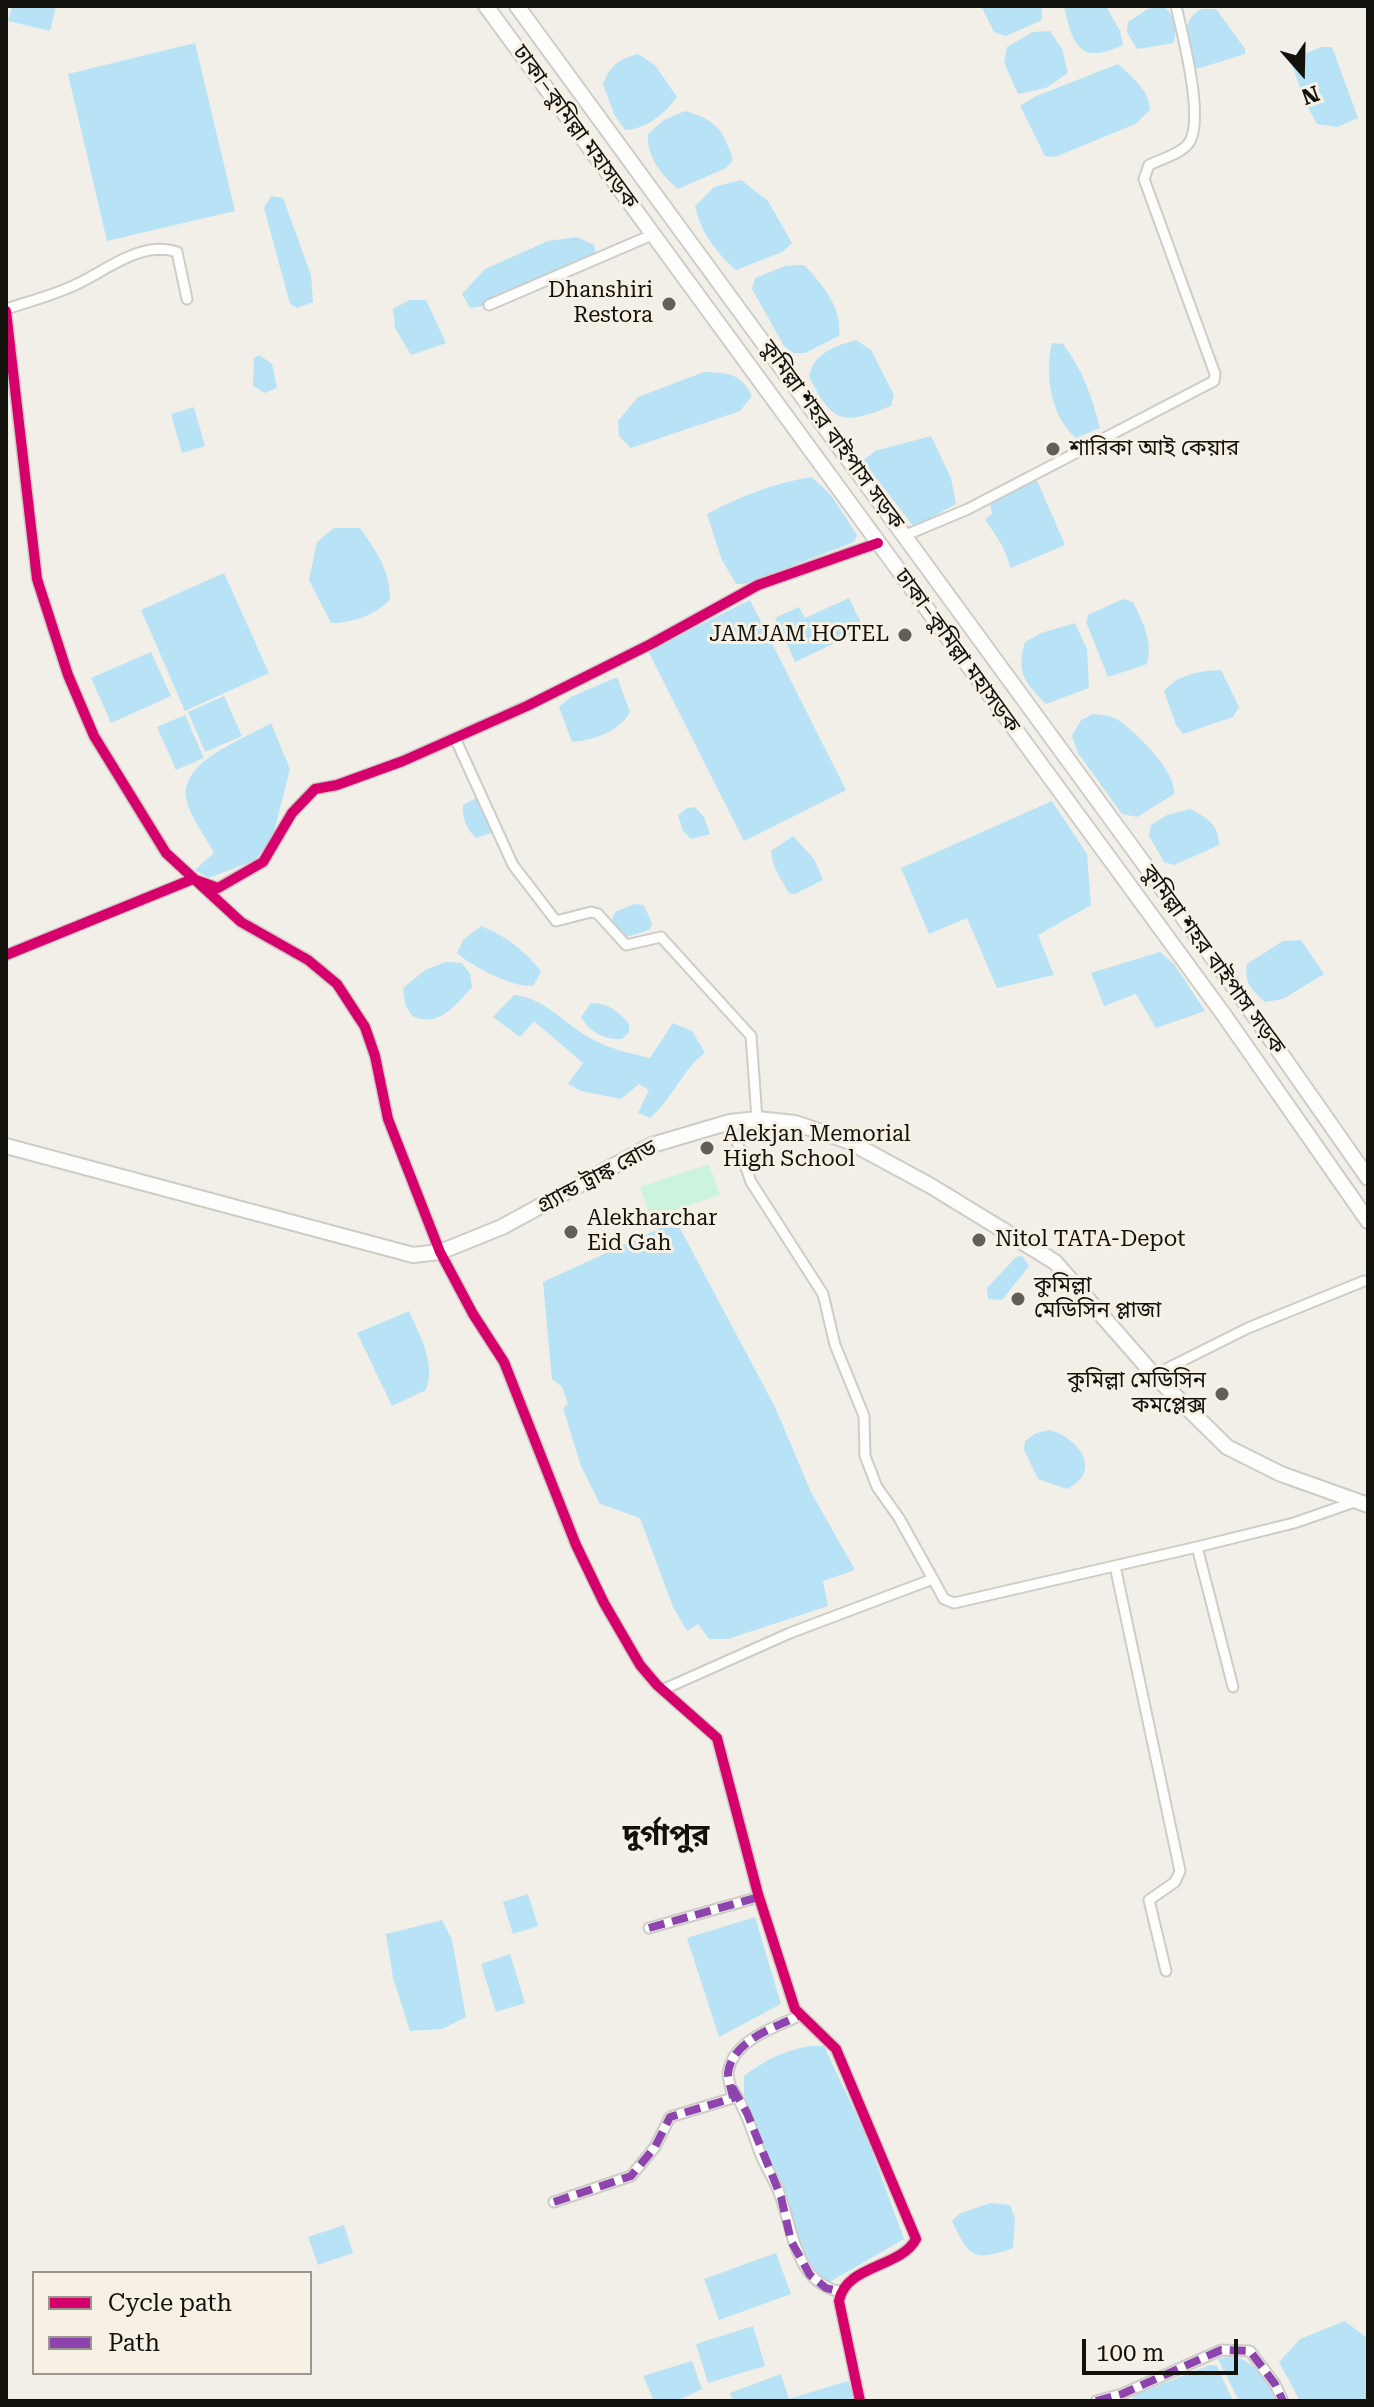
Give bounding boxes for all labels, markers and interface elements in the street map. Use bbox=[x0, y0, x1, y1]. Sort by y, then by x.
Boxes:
north arrow bbox=[1262, 32, 1342, 112]
street label: ঢাকা–কুমিল্লা মহাসড়ক bbox=[507, 40, 643, 214]
text: N bbox=[1298, 80, 1323, 110]
place label: Dhanshiri Restora bbox=[548, 278, 653, 330]
marker: Dhanshiri Restora bbox=[660, 295, 678, 313]
street label: কুমিল্লা শহর বাইপাস সড়ক bbox=[755, 335, 909, 535]
place label: শারিকা আই কেয়ার bbox=[1069, 436, 1239, 462]
marker: শারিকা আই কেয়ার bbox=[1044, 440, 1062, 458]
street label: ঢাকা–কুমিল্লা মহাসড়ক bbox=[889, 564, 1025, 738]
place label: JAMJAM HOTEL bbox=[709, 622, 889, 648]
marker: JAMJAM HOTEL bbox=[896, 626, 914, 644]
street label: কুমিল্লা শহর বাইপাস সড়ক bbox=[1136, 860, 1290, 1060]
place label: Alekjan Memorial High School bbox=[723, 1122, 911, 1174]
street label: গ্র্যান্ড ট্রাঙ্ক রোড bbox=[533, 1134, 661, 1220]
marker: Alekjan Memorial High School bbox=[698, 1139, 716, 1157]
place label: Alekharchar Eid Gah bbox=[587, 1206, 717, 1258]
marker: Alekharchar Eid Gah bbox=[562, 1223, 580, 1241]
place label: Nitol TATA-Depot bbox=[995, 1227, 1185, 1253]
marker: Nitol TATA-Depot bbox=[970, 1231, 988, 1249]
place label: কুমিল্লা মেডিসিন প্লাজা bbox=[1034, 1273, 1161, 1324]
marker: কুমিল্লা মেডিসিন প্লাজা bbox=[1009, 1290, 1027, 1308]
place label: কুমিল্লা মেডিসিন কমপ্লেক্স bbox=[1067, 1368, 1206, 1420]
marker: কুমিল্লা মেডিসিন কমপ্লেক্স bbox=[1213, 1385, 1231, 1403]
district label: দুর্গাপুর bbox=[623, 1818, 709, 1854]
legend bbox=[32, 2271, 312, 2375]
text: Cycle path bbox=[108, 2289, 232, 2317]
scale bar bbox=[1086, 2323, 1242, 2373]
text: Path bbox=[108, 2329, 160, 2357]
text: 100 m bbox=[1096, 2339, 1164, 2367]

